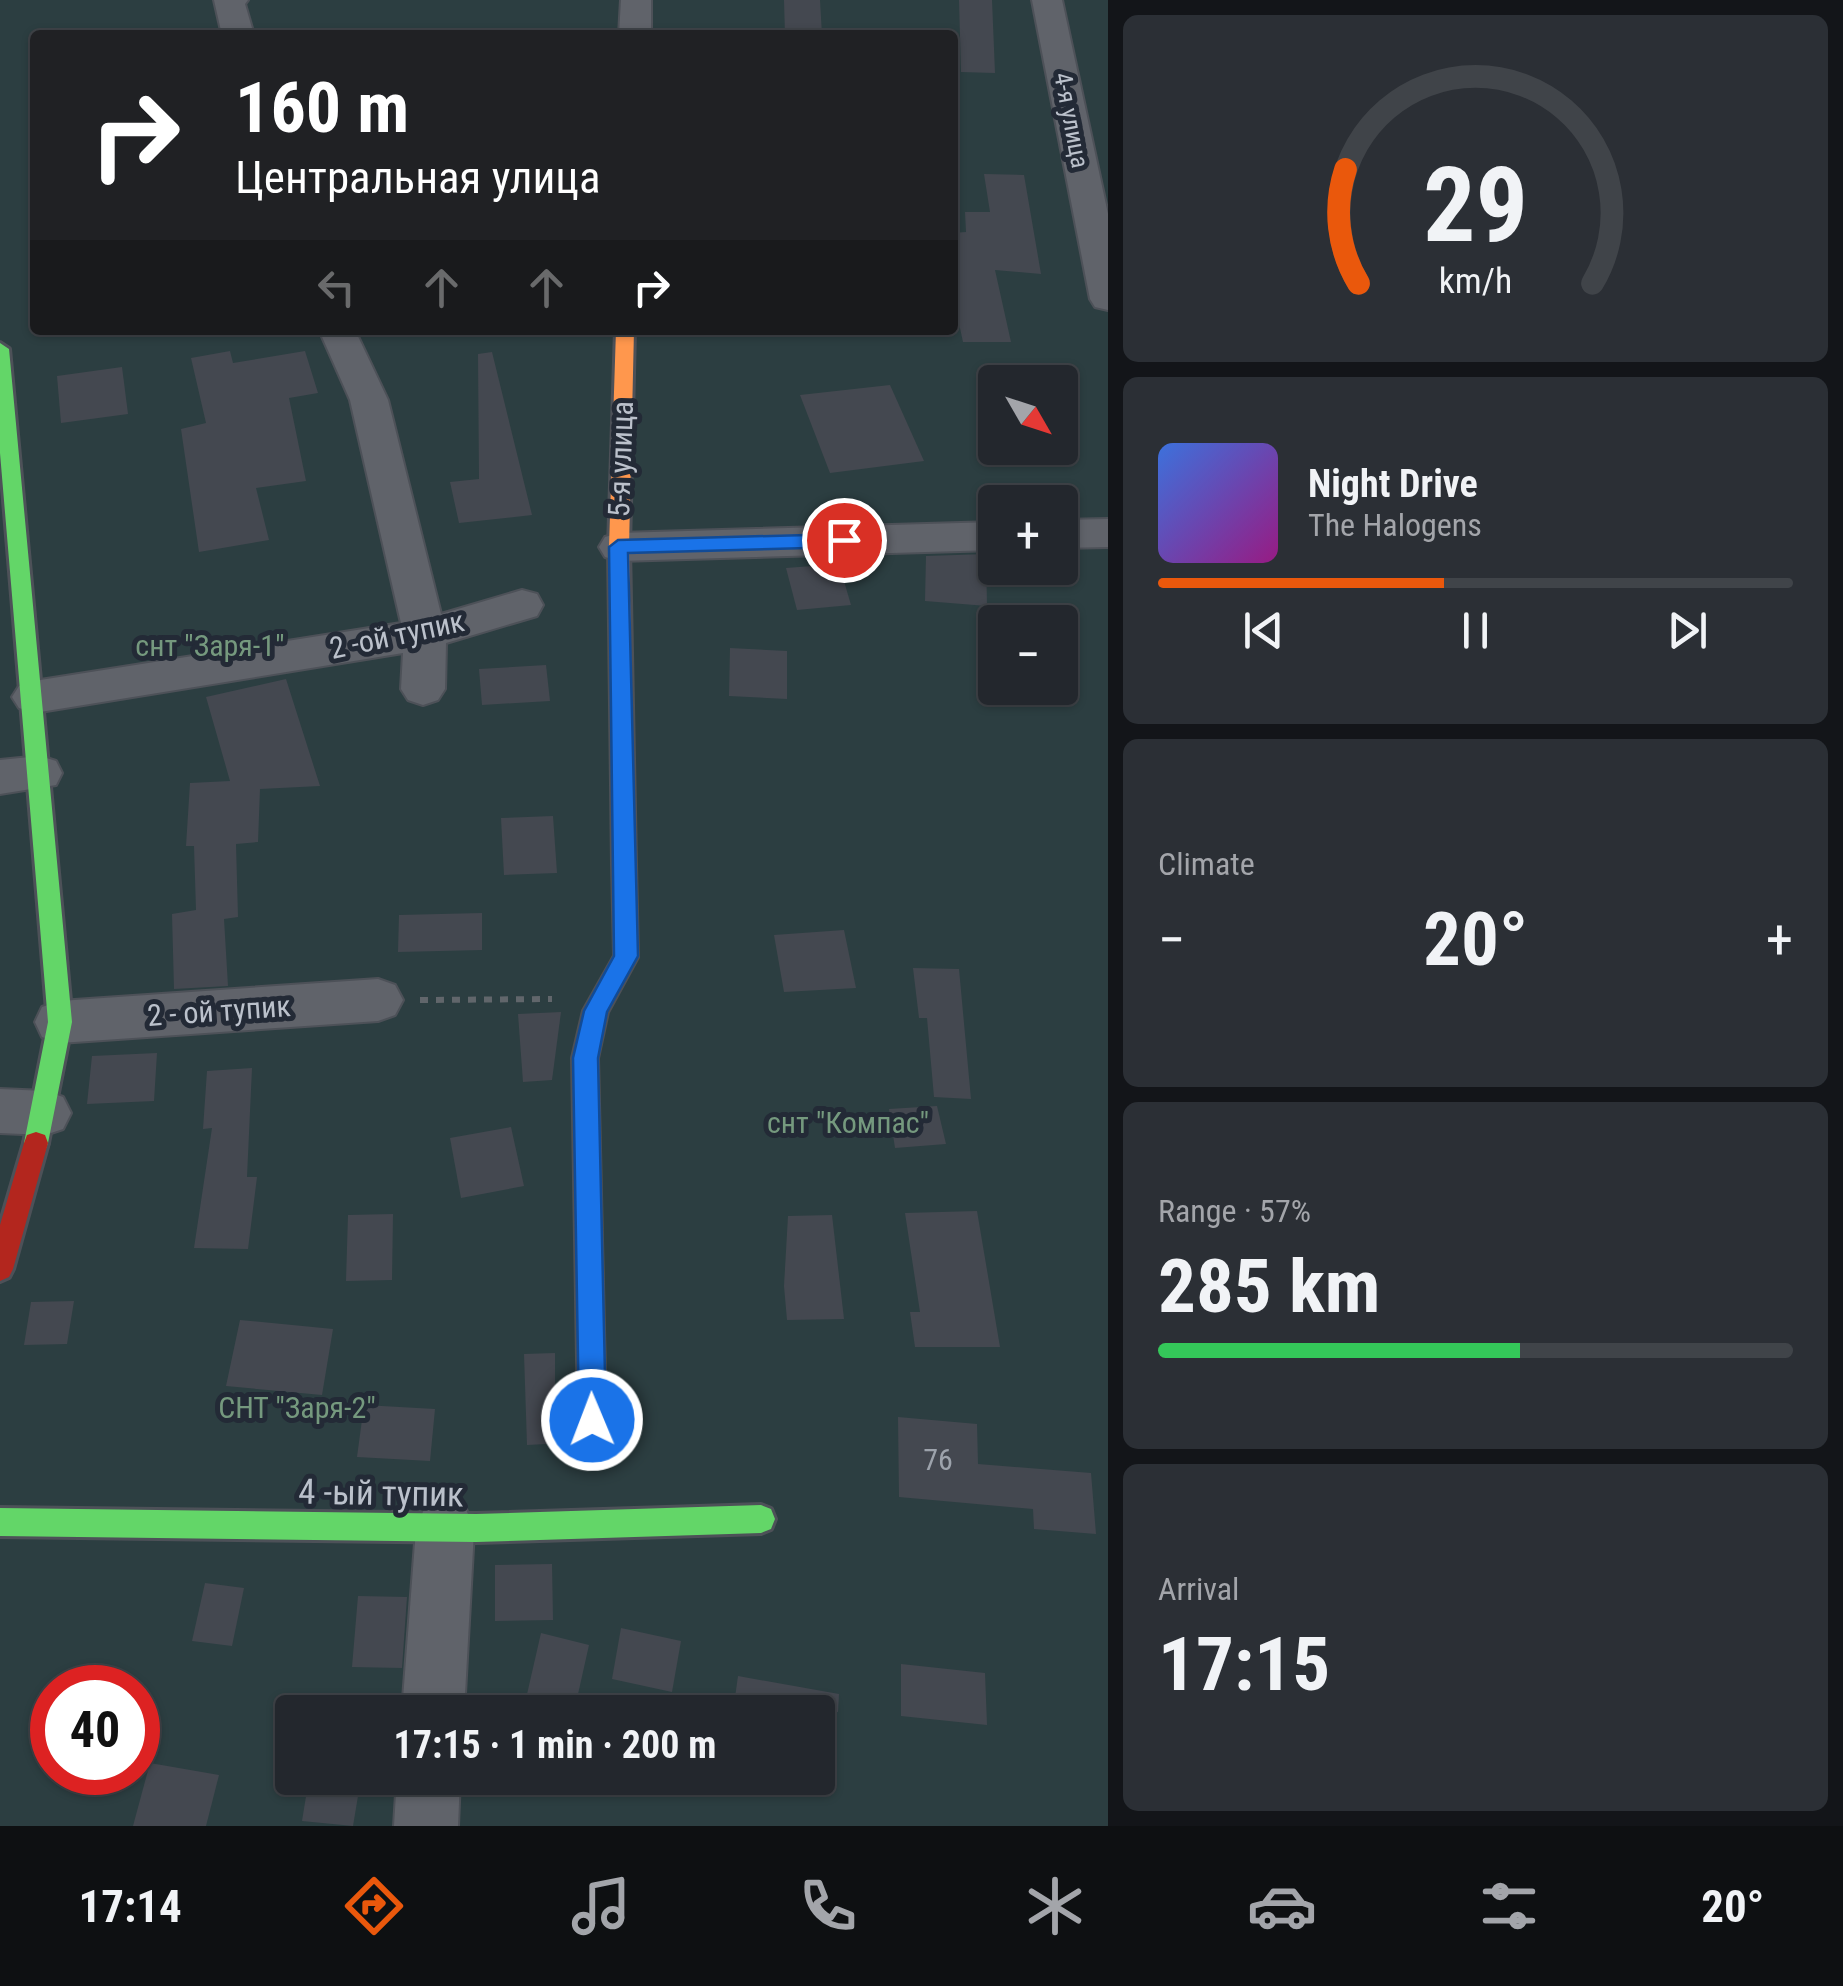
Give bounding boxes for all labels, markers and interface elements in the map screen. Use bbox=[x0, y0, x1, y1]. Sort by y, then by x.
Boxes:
text: 160 m bbox=[235, 67, 409, 149]
icon: right bbox=[70, 70, 200, 200]
street label: 4-я улица bbox=[1048, 70, 1095, 170]
text: 29 bbox=[1423, 145, 1528, 266]
text: Центральная улица bbox=[235, 151, 601, 204]
icon: left bbox=[309, 260, 364, 315]
icon: ahead bbox=[414, 260, 469, 315]
icon: ahead bbox=[519, 260, 574, 315]
icon: right bbox=[624, 260, 679, 315]
text: km/h bbox=[1439, 260, 1512, 302]
north arrow bbox=[978, 365, 1078, 465]
map controls bbox=[978, 365, 1078, 705]
street label: 5-я улица bbox=[601, 400, 640, 518]
text: Night Drive bbox=[1308, 462, 1478, 506]
button: + bbox=[978, 485, 1078, 585]
pin bbox=[802, 498, 887, 583]
text: The Halogens bbox=[1308, 506, 1482, 544]
icon: arrive bbox=[817, 513, 872, 568]
street label: 2 -ой тупик bbox=[326, 603, 467, 666]
icon: previous bbox=[1236, 603, 1291, 658]
icon: pause bbox=[1448, 603, 1503, 658]
icon: next bbox=[1660, 603, 1715, 658]
button: − bbox=[978, 605, 1078, 705]
park label: снт "Заря-1" bbox=[135, 628, 285, 663]
text: Climate bbox=[1158, 845, 1255, 883]
text: 20° bbox=[1423, 895, 1528, 983]
text: − bbox=[1158, 908, 1186, 972]
text: + bbox=[1766, 908, 1793, 972]
street label: 2 - ой тупик bbox=[146, 988, 292, 1033]
park label: снт "Компас" bbox=[767, 1105, 929, 1140]
text: Range · 57% bbox=[1158, 1192, 1311, 1230]
text: 285 km bbox=[1158, 1242, 1380, 1330]
position arrow bbox=[540, 1368, 644, 1472]
park label: СНТ "Заря-2" bbox=[218, 1390, 376, 1425]
house number: 76 bbox=[923, 1442, 953, 1477]
street label: 4 -ый тупик bbox=[298, 1472, 464, 1515]
text: Arrival bbox=[1158, 1570, 1239, 1608]
text: 17:15 bbox=[1158, 1620, 1330, 1708]
speed limit sign: 40 bbox=[30, 1665, 160, 1795]
text: 17:15 · 1 min · 200 m bbox=[394, 1723, 716, 1767]
icon: directions bbox=[339, 1871, 409, 1941]
icon: music bbox=[566, 1871, 636, 1941]
icon: phone bbox=[793, 1871, 863, 1941]
icon: climate bbox=[1020, 1871, 1090, 1941]
icon: car bbox=[1247, 1871, 1317, 1941]
icon: filters bbox=[1474, 1871, 1544, 1941]
text: 17:14 bbox=[79, 1880, 182, 1933]
text: 20° bbox=[1701, 1880, 1764, 1933]

